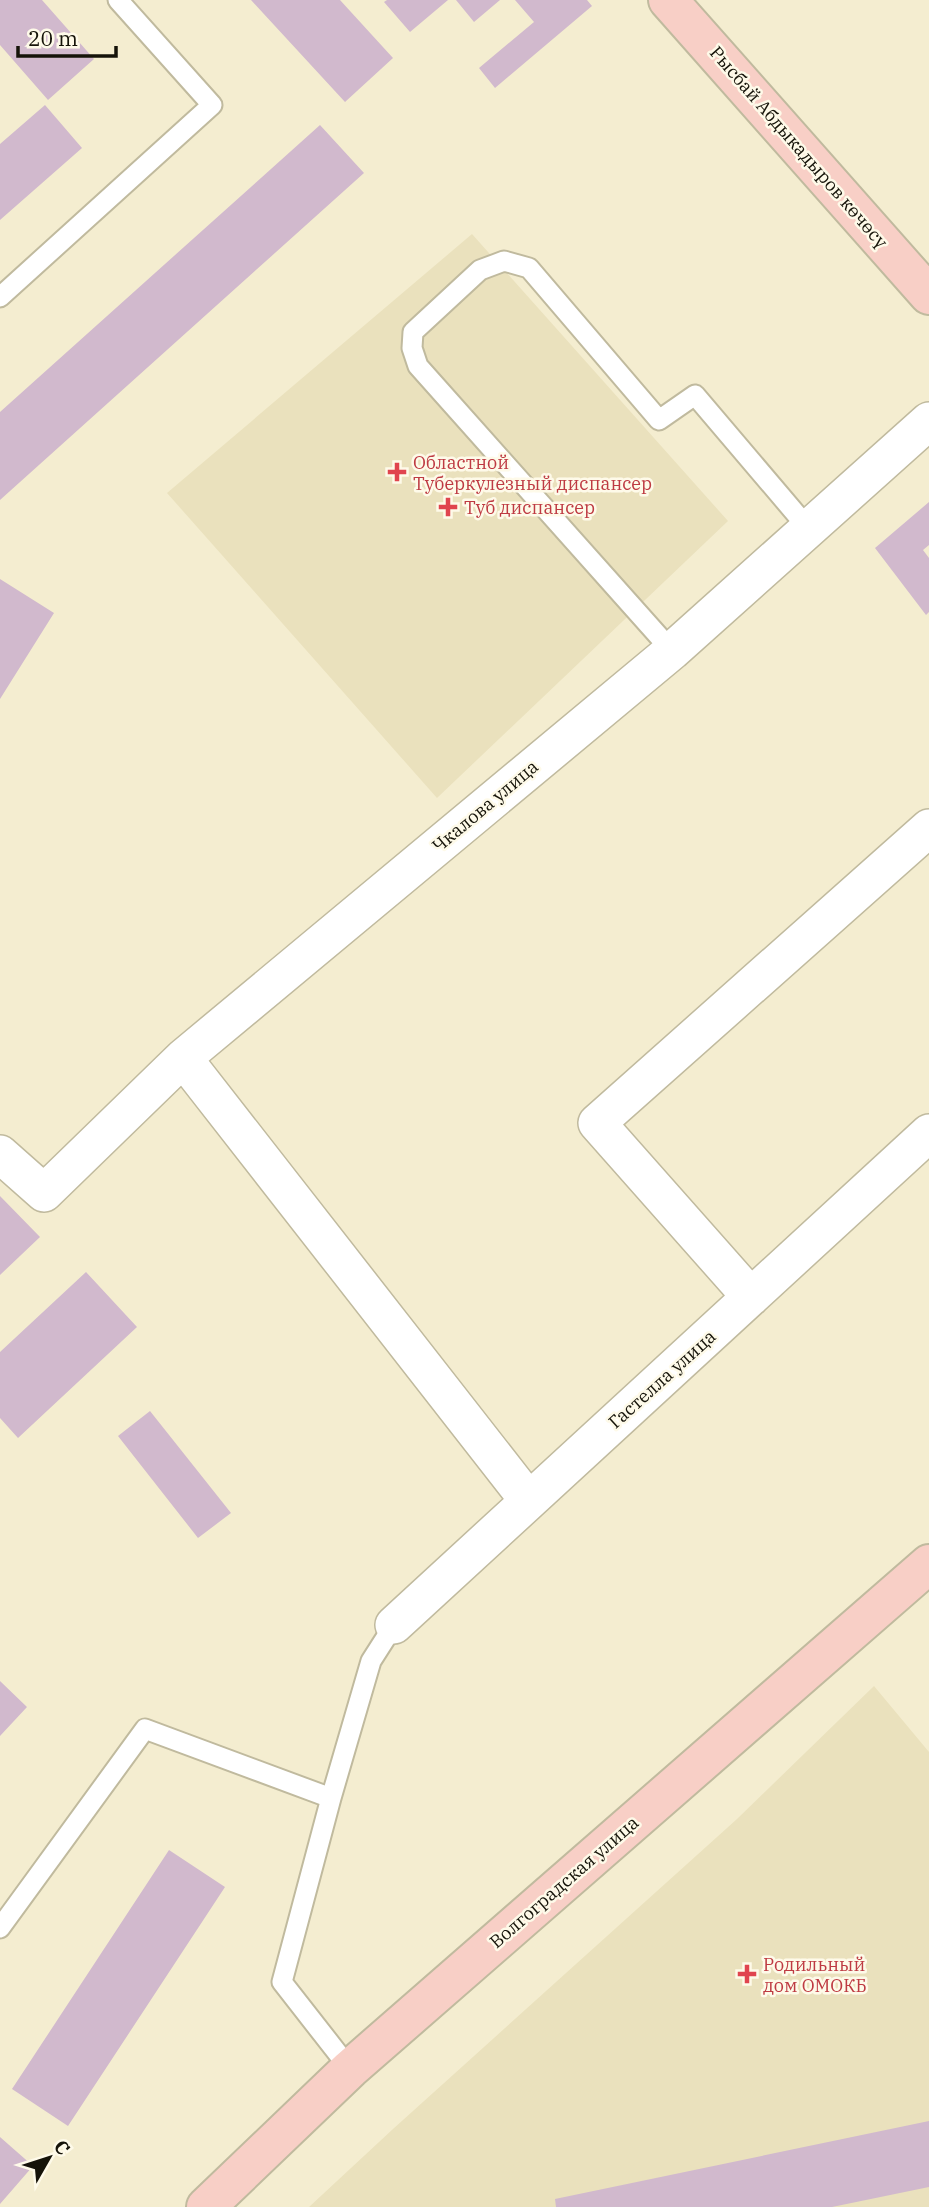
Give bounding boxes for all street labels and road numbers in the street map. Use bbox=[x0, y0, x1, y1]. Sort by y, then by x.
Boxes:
street label: Рысбай Абдыкадыров көчөсү bbox=[705, 41, 893, 253]
street label: Чкалова улица bbox=[427, 755, 543, 857]
street label: Гастелла улица bbox=[604, 1325, 721, 1433]
street label: Волгоградская улица bbox=[485, 1811, 643, 1953]

